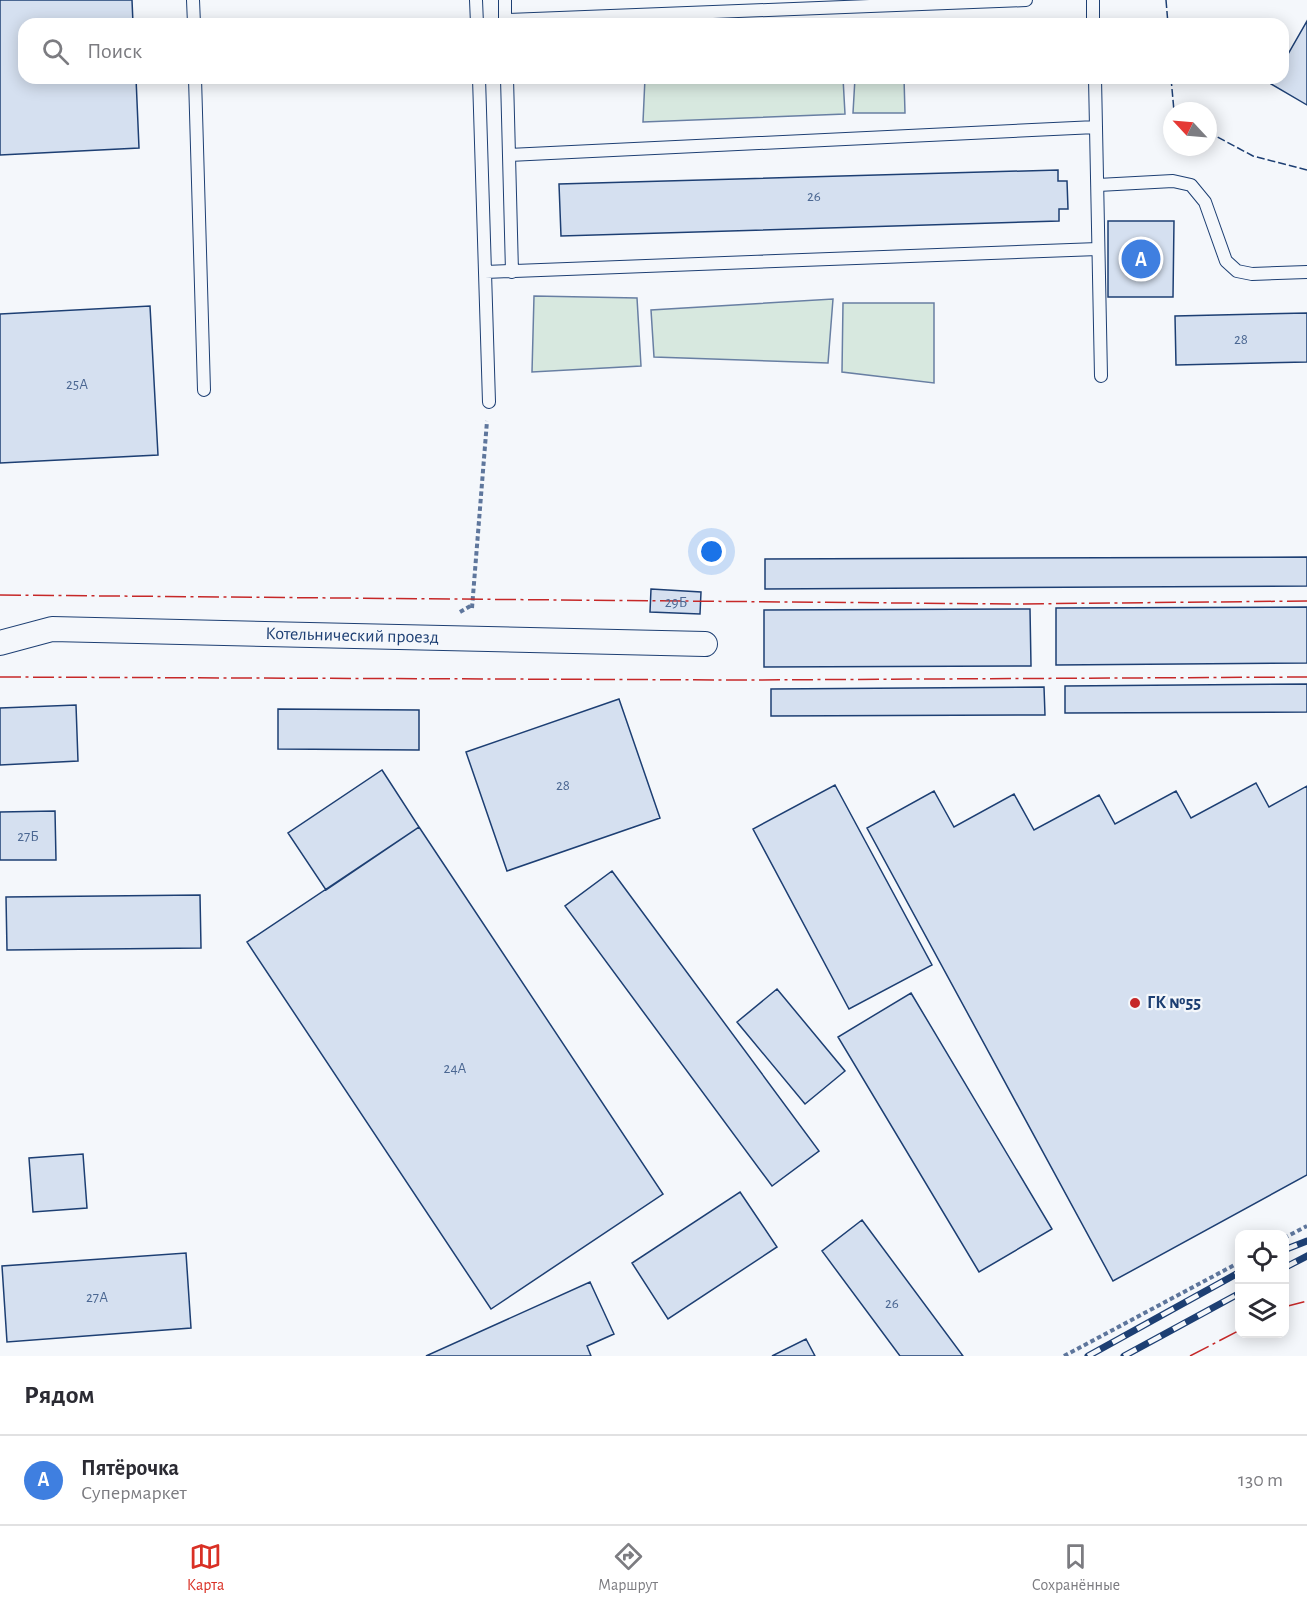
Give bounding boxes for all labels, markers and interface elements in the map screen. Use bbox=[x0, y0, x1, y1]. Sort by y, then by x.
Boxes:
search box bbox=[18, 18, 1289, 84]
icon: search bbox=[39, 35, 72, 68]
text: Поиск bbox=[87, 40, 142, 62]
north arrow bbox=[1163, 102, 1217, 156]
house number: 26 bbox=[807, 189, 821, 204]
pin: A bbox=[1122, 236, 1160, 282]
house number: 28 bbox=[1234, 332, 1248, 347]
house number: 25А bbox=[66, 377, 88, 392]
your location bbox=[697, 537, 726, 566]
house number: 29Б bbox=[665, 595, 687, 610]
street label: Котельнический проезд bbox=[265, 625, 439, 647]
house number: 28 bbox=[556, 778, 570, 793]
house number: 27Б bbox=[17, 829, 39, 844]
place label: ГК №55 bbox=[1147, 994, 1201, 1012]
marker: ГК №55 bbox=[1128, 996, 1142, 1010]
house number: 24А bbox=[444, 1061, 467, 1076]
map controls bbox=[1235, 1230, 1289, 1338]
button: locate bbox=[1235, 1230, 1289, 1284]
button: layers bbox=[1235, 1284, 1289, 1338]
house number: 27А bbox=[86, 1290, 108, 1305]
house number: 26 bbox=[885, 1296, 899, 1311]
text: Рядом bbox=[24, 1382, 95, 1408]
text: Пятёрочка bbox=[81, 1457, 179, 1479]
text: A bbox=[38, 1470, 50, 1490]
text: 130 m bbox=[1238, 1470, 1283, 1490]
text: Супермаркет bbox=[81, 1483, 187, 1503]
tab: Карта bbox=[187, 1540, 224, 1595]
tab: Маршрут bbox=[598, 1540, 658, 1595]
tab: Сохранённые bbox=[1032, 1540, 1120, 1595]

